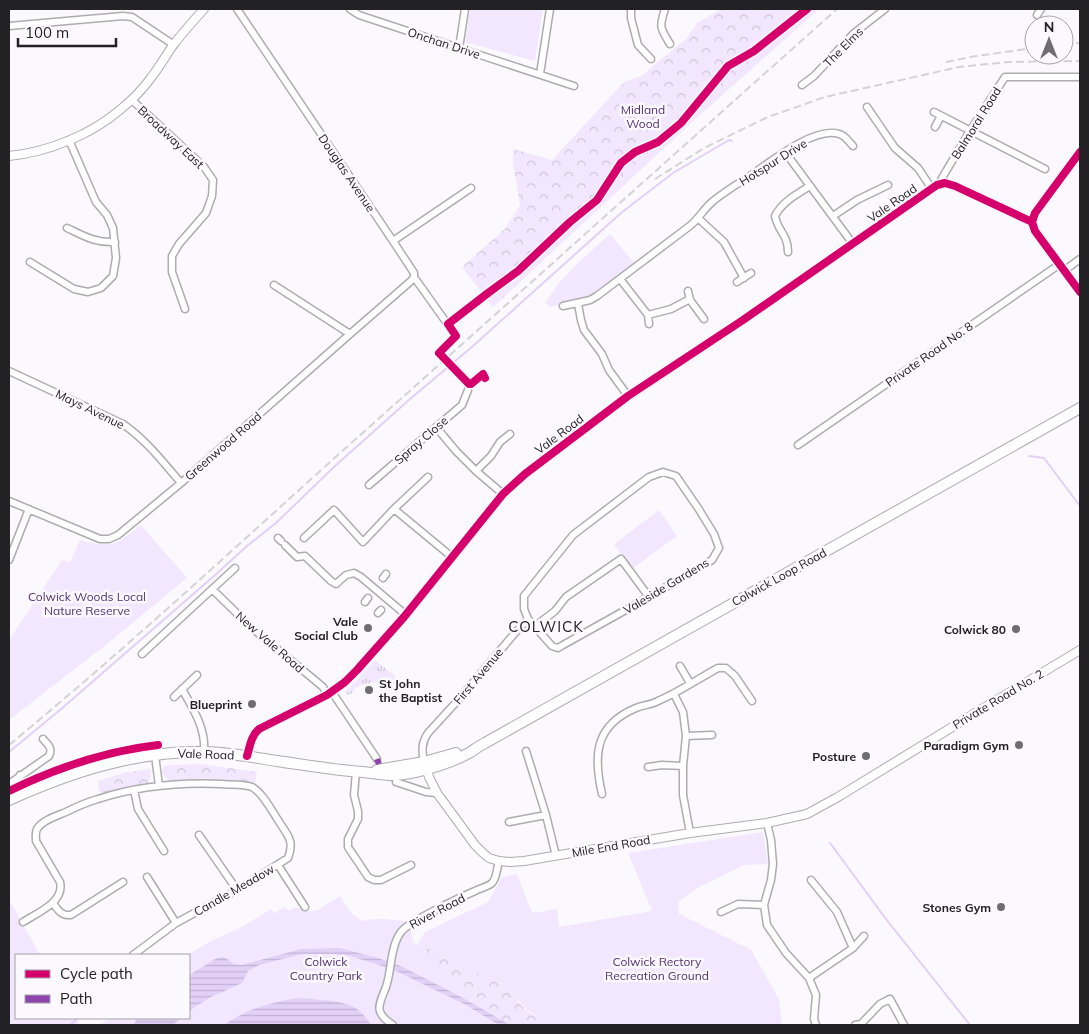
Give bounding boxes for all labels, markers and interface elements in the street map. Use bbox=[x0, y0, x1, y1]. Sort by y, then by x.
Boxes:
scale bar bbox=[18, 15, 115, 47]
north arrow bbox=[1024, 15, 1074, 65]
text: N bbox=[1044, 18, 1054, 36]
text: 100 m bbox=[25, 23, 69, 42]
street label: Onchan Drive bbox=[406, 24, 482, 62]
street label: The Elms bbox=[820, 24, 866, 70]
street label: Balmoral Road bbox=[948, 84, 1004, 162]
park label: Midland Wood bbox=[621, 102, 665, 131]
street label: Broadway East bbox=[135, 103, 207, 171]
street label: Douglas Avenue bbox=[315, 131, 379, 215]
street label: Hotspur Drive bbox=[736, 135, 810, 189]
street label: Vale Road bbox=[864, 181, 920, 225]
street label: Private Road No. 8 bbox=[882, 318, 976, 390]
street label: Mays Avenue bbox=[53, 386, 127, 432]
street label: Greenwood Road bbox=[182, 409, 264, 483]
street label: Vale Road bbox=[532, 411, 586, 457]
street label: Spray Close bbox=[391, 413, 451, 467]
street label: Colwick Loop Road bbox=[729, 545, 829, 609]
street label: Valeside Gardens bbox=[621, 555, 711, 617]
park label: Colwick Woods Local Nature Reserve bbox=[28, 589, 146, 618]
street label: New Vale Road bbox=[233, 608, 307, 676]
place label: Vale Social Club bbox=[294, 614, 358, 643]
district label: COLWICK bbox=[508, 617, 584, 636]
marker: Vale Social Club bbox=[362, 622, 374, 634]
place label: Colwick 80 bbox=[944, 622, 1006, 637]
marker: Colwick 80 bbox=[1010, 623, 1022, 635]
street label: First Avenue bbox=[450, 645, 506, 707]
street label: Private Road No. 2 bbox=[950, 666, 1046, 732]
place label: St John the Baptist bbox=[379, 676, 442, 705]
marker: St John the Baptist bbox=[363, 684, 375, 696]
place label: Blueprint bbox=[190, 697, 242, 712]
marker: Blueprint bbox=[246, 698, 258, 710]
place label: Paradigm Gym bbox=[923, 738, 1009, 753]
marker: Paradigm Gym bbox=[1013, 739, 1025, 751]
street label: Vale Road bbox=[177, 746, 235, 762]
place label: Posture bbox=[812, 749, 856, 764]
marker: Posture bbox=[860, 750, 872, 762]
street label: Mile End Road bbox=[571, 832, 651, 860]
street label: Candle Meadow bbox=[191, 861, 277, 919]
street label: River Road bbox=[407, 890, 467, 932]
place label: Stones Gym bbox=[922, 900, 991, 915]
marker: Stones Gym bbox=[995, 901, 1007, 913]
legend bbox=[15, 954, 190, 1019]
park label: Colwick Country Park bbox=[290, 954, 363, 983]
park label: Colwick Rectory Recreation Ground bbox=[605, 954, 709, 983]
text: Cycle path bbox=[60, 964, 133, 983]
text: Path bbox=[60, 989, 92, 1008]

